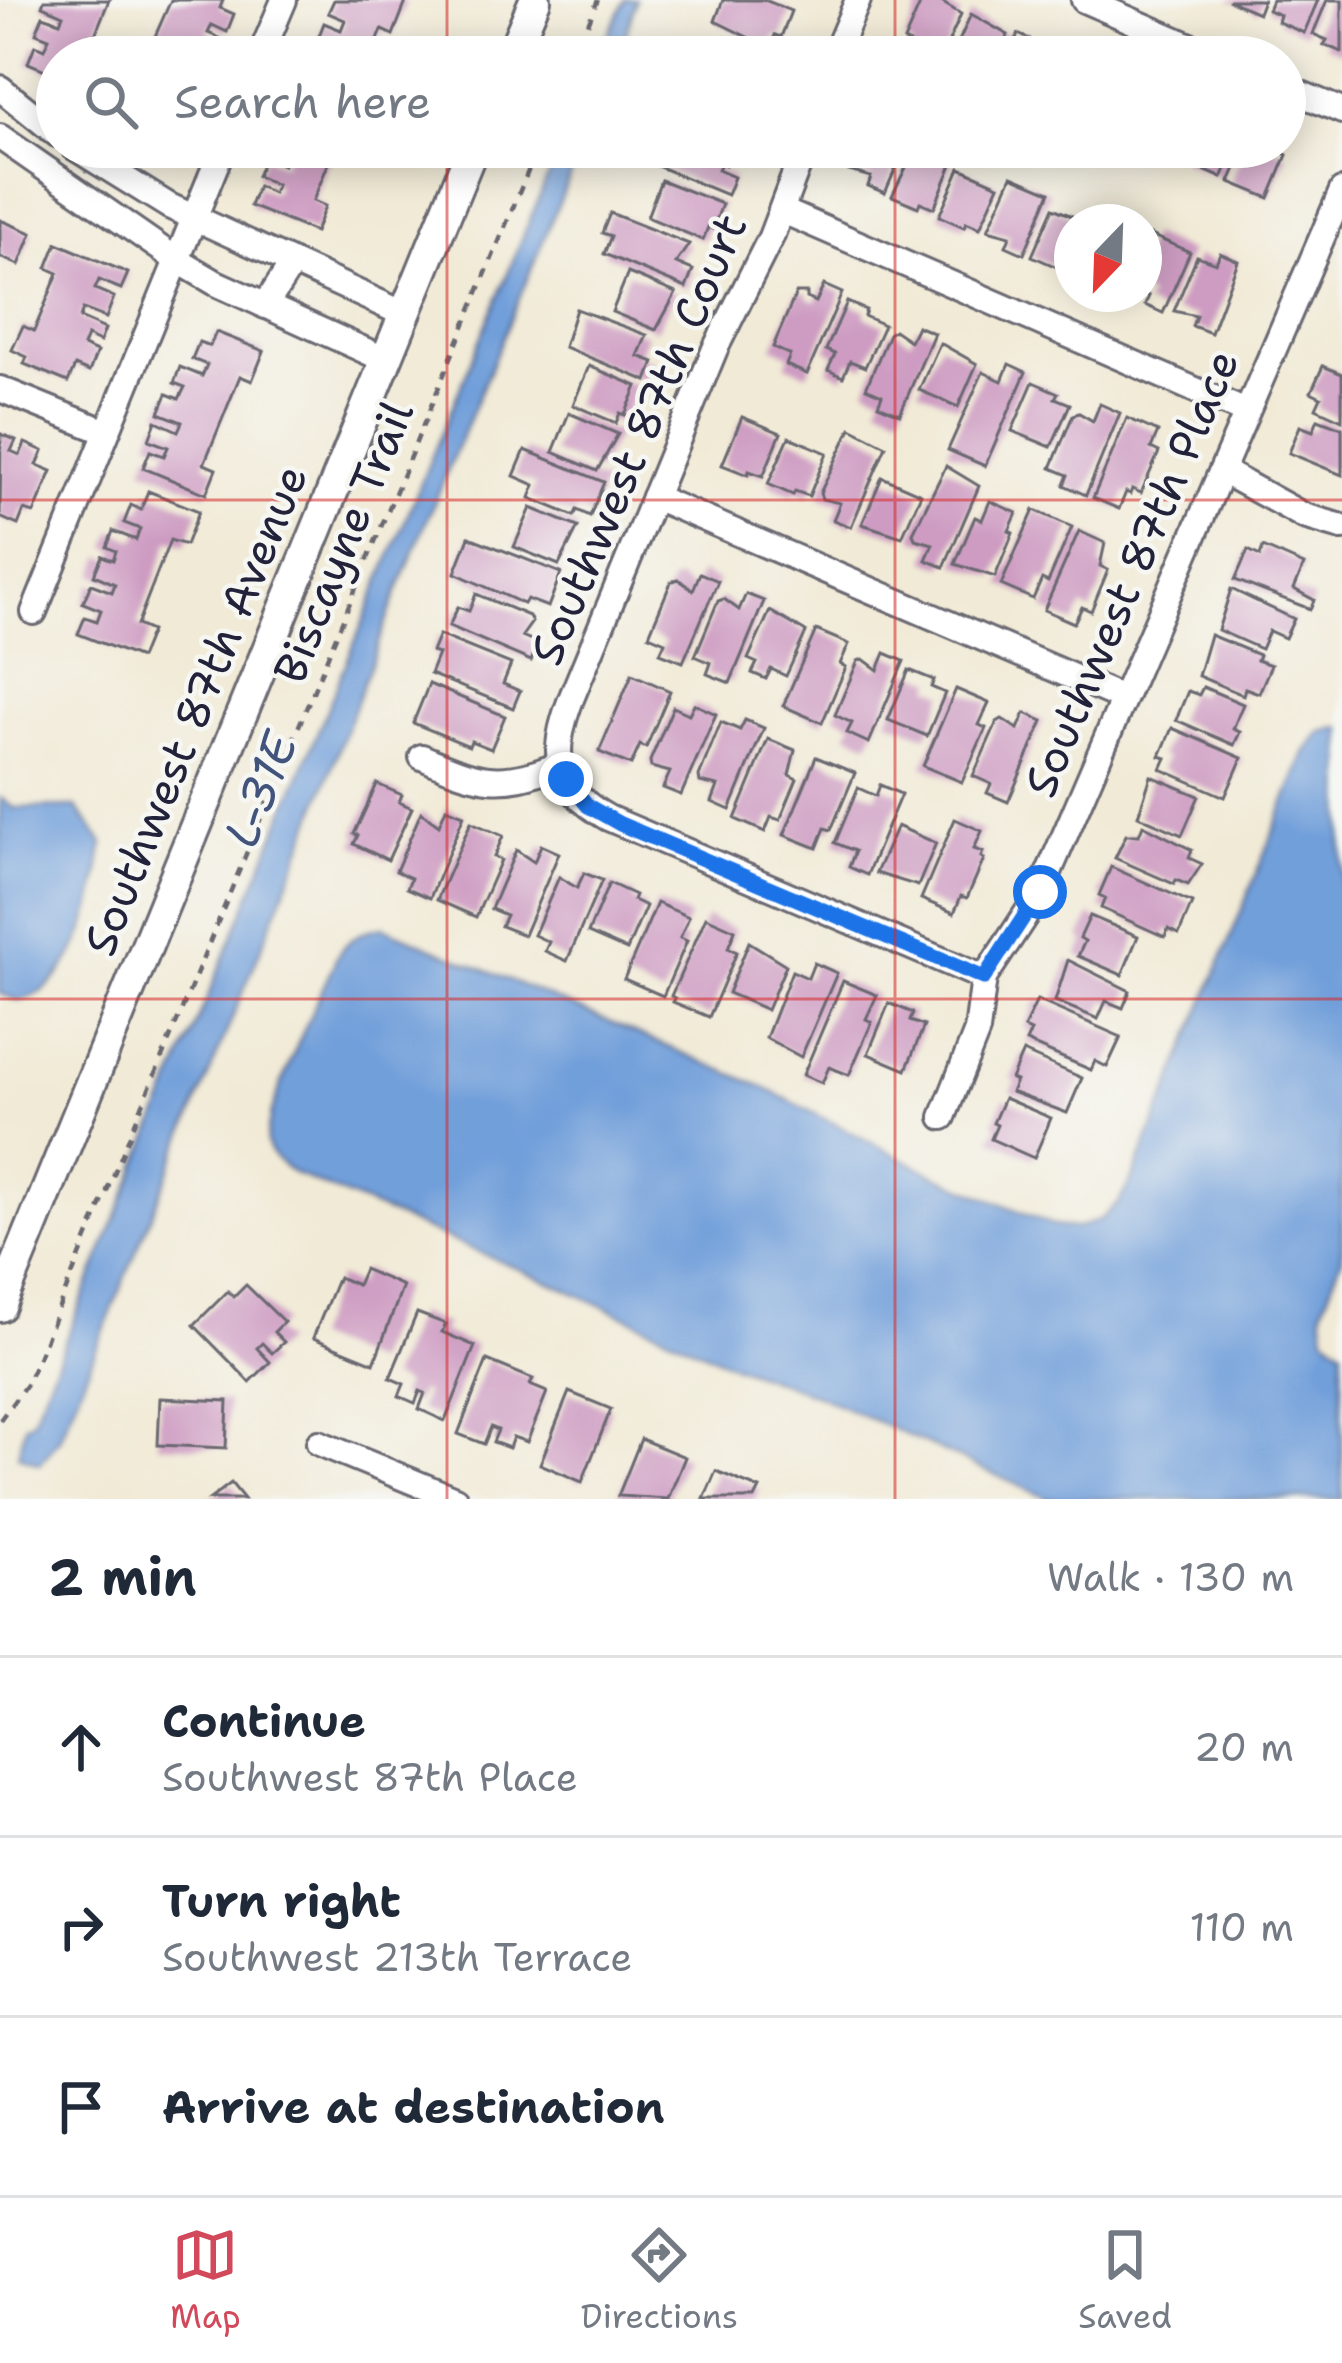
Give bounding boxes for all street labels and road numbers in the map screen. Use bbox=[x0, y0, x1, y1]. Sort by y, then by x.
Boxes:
street label: Southwest 87th Court bbox=[516, 204, 760, 674]
street label: Southwest 87th Place bbox=[1010, 340, 1252, 806]
street label: Biscayne Trail bbox=[259, 392, 427, 692]
street label: Southwest 87th Avenue bbox=[69, 456, 321, 964]

